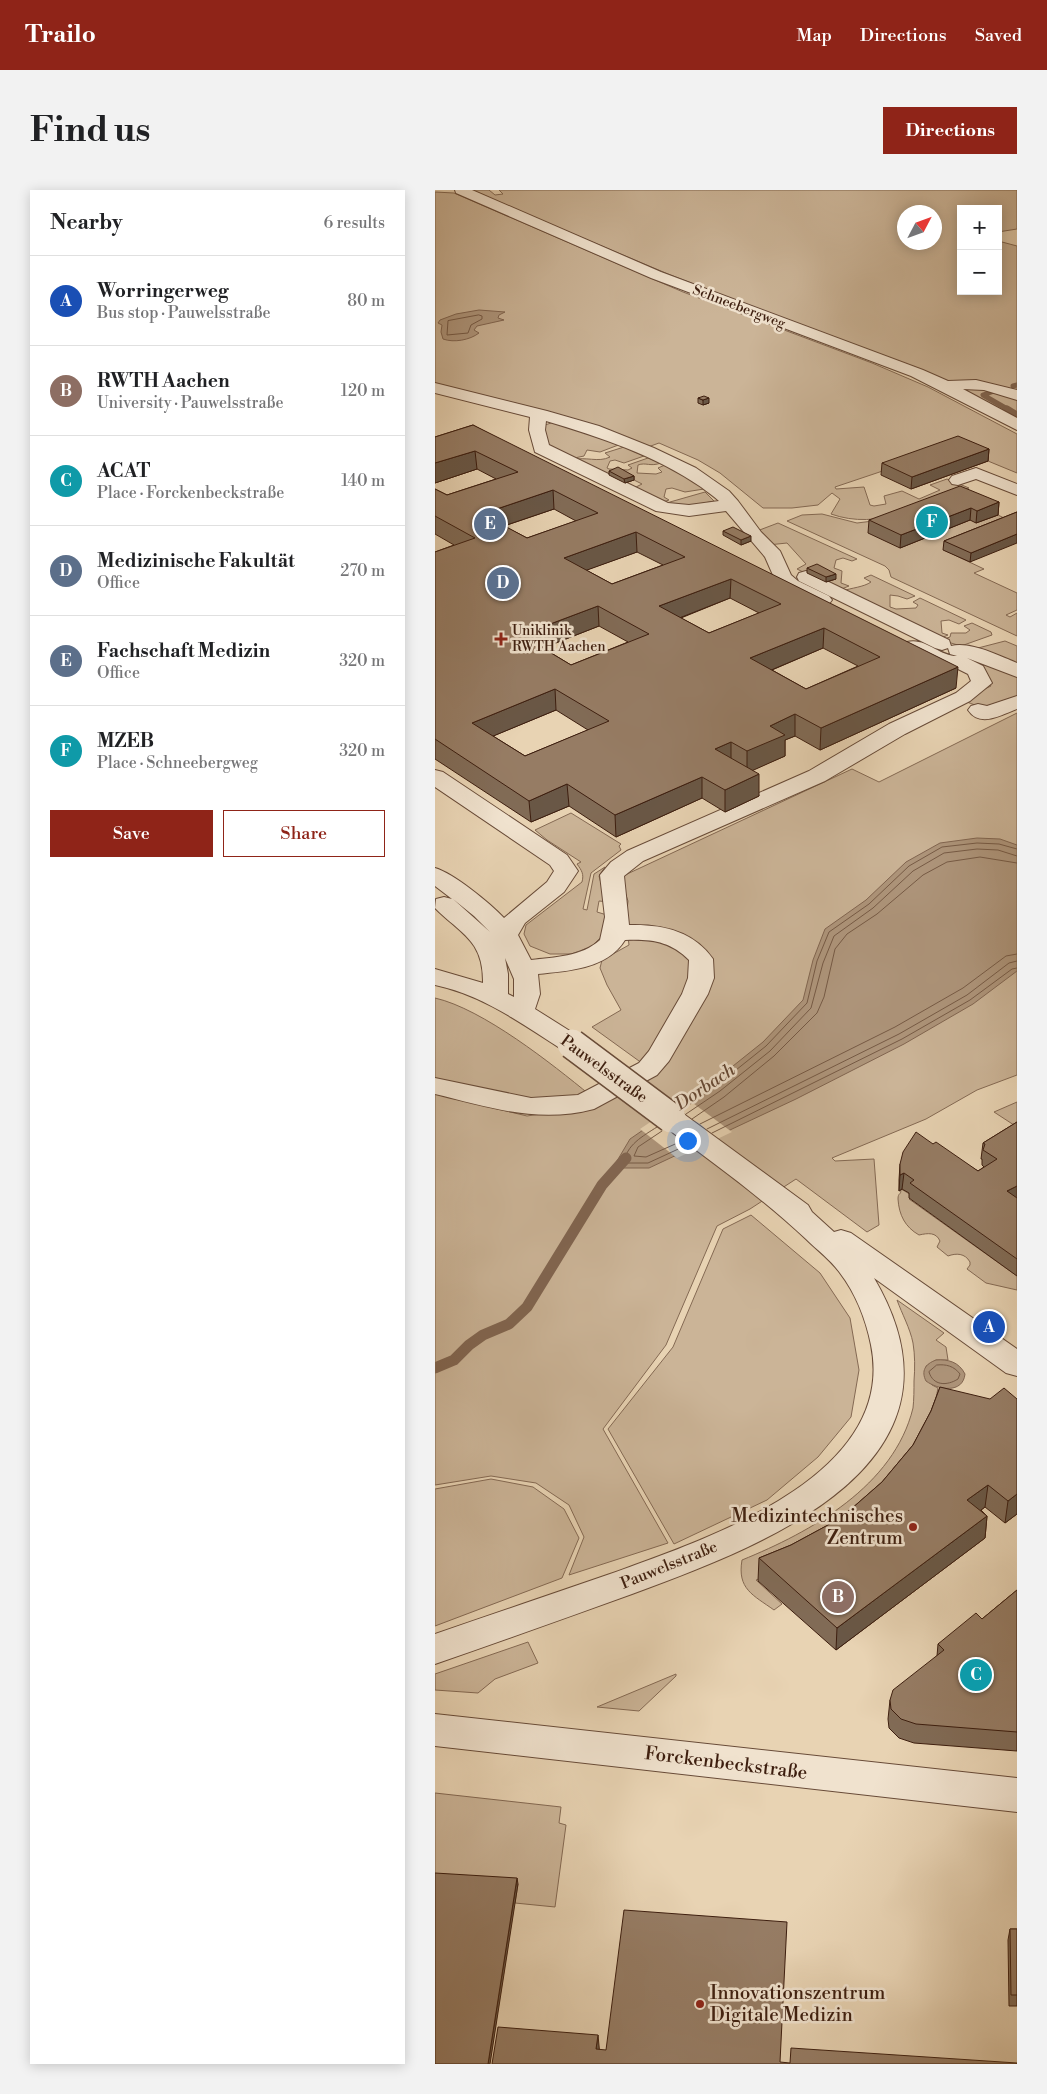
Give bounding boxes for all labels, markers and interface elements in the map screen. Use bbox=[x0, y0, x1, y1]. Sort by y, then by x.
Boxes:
text: Trailo bbox=[25, 20, 96, 50]
text: Map bbox=[796, 24, 832, 47]
text: Directions bbox=[860, 24, 947, 47]
text: Saved bbox=[975, 24, 1022, 47]
button: Directions bbox=[883, 107, 1017, 154]
text: Find us bbox=[30, 109, 150, 152]
north arrow bbox=[897, 205, 942, 250]
map controls bbox=[957, 205, 1002, 295]
button: + bbox=[957, 205, 1002, 250]
text: Nearby bbox=[50, 210, 123, 236]
text: 6 results bbox=[324, 213, 385, 233]
button: − bbox=[957, 250, 1002, 295]
text: Worringerweg bbox=[97, 279, 229, 303]
street label: Schneebergweg bbox=[690, 281, 789, 333]
text: A bbox=[60, 291, 72, 311]
text: 80 m bbox=[347, 291, 385, 311]
text: Bus stop · Pauwelsstraße bbox=[97, 303, 271, 323]
text: RWTH Aachen bbox=[97, 369, 230, 393]
text: B bbox=[60, 381, 72, 401]
text: 120 m bbox=[341, 381, 385, 401]
text: University · Pauwelsstraße bbox=[97, 393, 284, 413]
text: ACAT bbox=[97, 459, 150, 483]
text: C bbox=[60, 471, 72, 491]
text: 140 m bbox=[341, 471, 385, 491]
text: Place · Forckenbeckstraße bbox=[97, 483, 284, 503]
pin: F bbox=[916, 503, 948, 541]
pin: E bbox=[474, 505, 506, 543]
text: Medizinische Fakultät bbox=[97, 549, 295, 573]
text: D bbox=[60, 561, 72, 581]
text: 270 m bbox=[340, 561, 385, 581]
pin: D bbox=[487, 564, 519, 602]
text: Office bbox=[97, 573, 140, 593]
place label: Uniklinik RWTH Aachen bbox=[512, 622, 606, 656]
marker: Uniklinik RWTH Aachen bbox=[494, 632, 508, 646]
text: Fachschaft Medizin bbox=[97, 639, 270, 663]
text: E bbox=[60, 651, 72, 671]
text: 320 m bbox=[339, 651, 385, 671]
text: Office bbox=[97, 663, 140, 683]
text: MZEB bbox=[97, 729, 154, 753]
text: F bbox=[60, 741, 72, 761]
text: 320 m bbox=[339, 741, 385, 761]
text: Place · Schneebergweg bbox=[97, 753, 258, 773]
button: Save bbox=[50, 810, 213, 857]
button: Share bbox=[223, 810, 385, 857]
street label: Pauwelsstraße bbox=[557, 1031, 651, 1107]
water label: Dorbach bbox=[670, 1058, 740, 1116]
your location bbox=[675, 1128, 701, 1154]
pin: A bbox=[973, 1308, 1005, 1346]
place label: Medizintechnisches Zentrum bbox=[731, 1504, 903, 1550]
marker: Medizintechnisches Zentrum bbox=[907, 1521, 919, 1533]
street label: Pauwelsstraße bbox=[618, 1536, 720, 1594]
pin: B bbox=[822, 1578, 854, 1616]
pin: C bbox=[960, 1656, 992, 1694]
street label: Forckenbeckstraße bbox=[643, 1741, 809, 1785]
place label: Innovationszentrum Digitale Medizin bbox=[710, 1981, 886, 2027]
marker: Innovationszentrum Digitale Medizin bbox=[694, 1998, 706, 2010]

